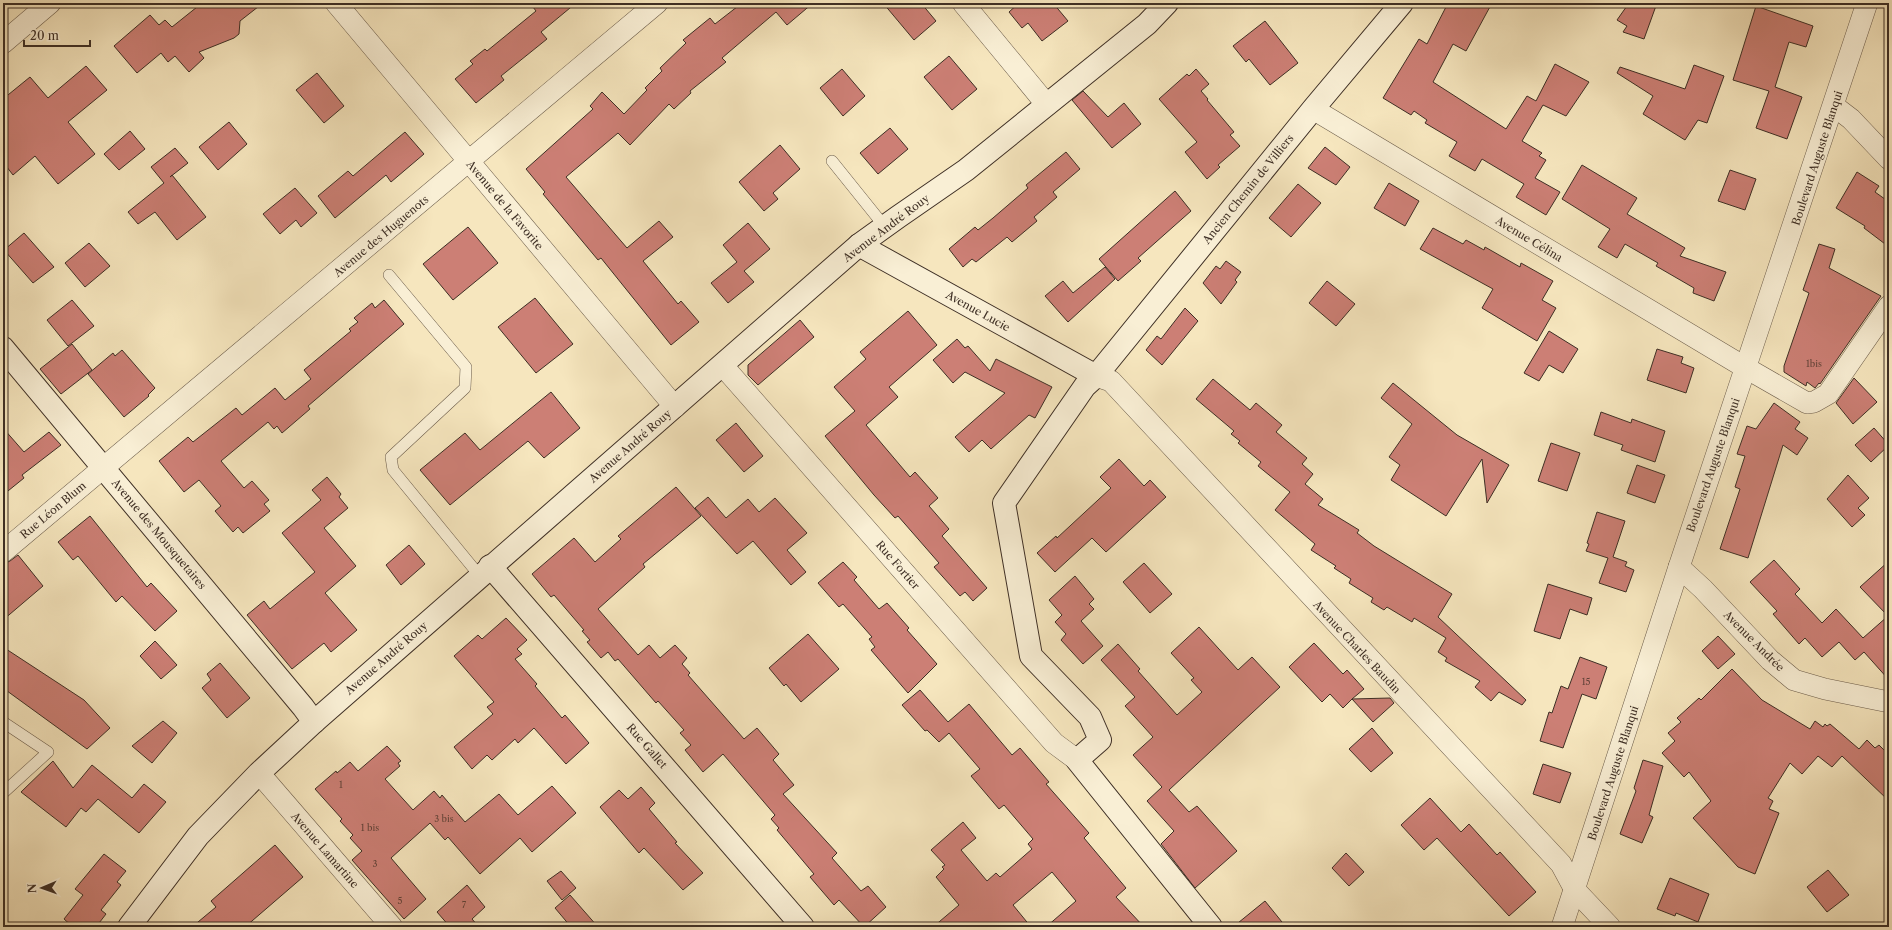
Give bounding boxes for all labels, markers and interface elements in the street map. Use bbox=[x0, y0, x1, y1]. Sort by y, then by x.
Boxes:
scale bar bbox=[24, 22, 90, 48]
text: 20 m bbox=[30, 28, 59, 43]
street label: Boulevard Auguste Blanqui bbox=[1789, 88, 1846, 227]
street label: Ancien Chemin de Villiers bbox=[1199, 131, 1297, 247]
street label: Avenue de la Favorite bbox=[463, 157, 546, 253]
street label: Avenue André Rouy bbox=[839, 190, 933, 266]
street label: Avenue des Huguenots bbox=[330, 192, 431, 280]
street label: Avenue Célina bbox=[1492, 213, 1565, 265]
street label: Avenue Lucie bbox=[943, 287, 1013, 334]
house number: 1bis bbox=[1806, 358, 1822, 369]
street label: Boulevard Auguste Blanqui bbox=[1683, 395, 1743, 534]
street label: Avenue André Rouy bbox=[585, 406, 675, 486]
street label: Avenue des Mousquetaires bbox=[108, 475, 209, 592]
street label: Rue Léon Blum bbox=[17, 478, 89, 542]
street label: Rue Fortier bbox=[873, 538, 923, 593]
street label: Avenue Charles Baudin bbox=[1310, 597, 1404, 697]
street label: Avenue Andrée bbox=[1720, 607, 1787, 674]
street label: Avenue André Rouy bbox=[341, 618, 431, 698]
house number: 15 bbox=[1582, 676, 1590, 687]
street label: Boulevard Auguste Blanqui bbox=[1585, 703, 1642, 842]
street label: Rue Gallet bbox=[624, 721, 670, 771]
house number: 1 bbox=[339, 779, 343, 790]
street label: Avenue Lamartine bbox=[288, 808, 362, 891]
house number: 3 bis bbox=[434, 813, 454, 824]
house number: 1 bis bbox=[361, 822, 379, 833]
house number: 3 bbox=[373, 858, 378, 869]
north arrow bbox=[22, 868, 62, 908]
text: N bbox=[25, 883, 39, 893]
house number: 5 bbox=[398, 895, 403, 906]
house number: 7 bbox=[462, 899, 467, 910]

